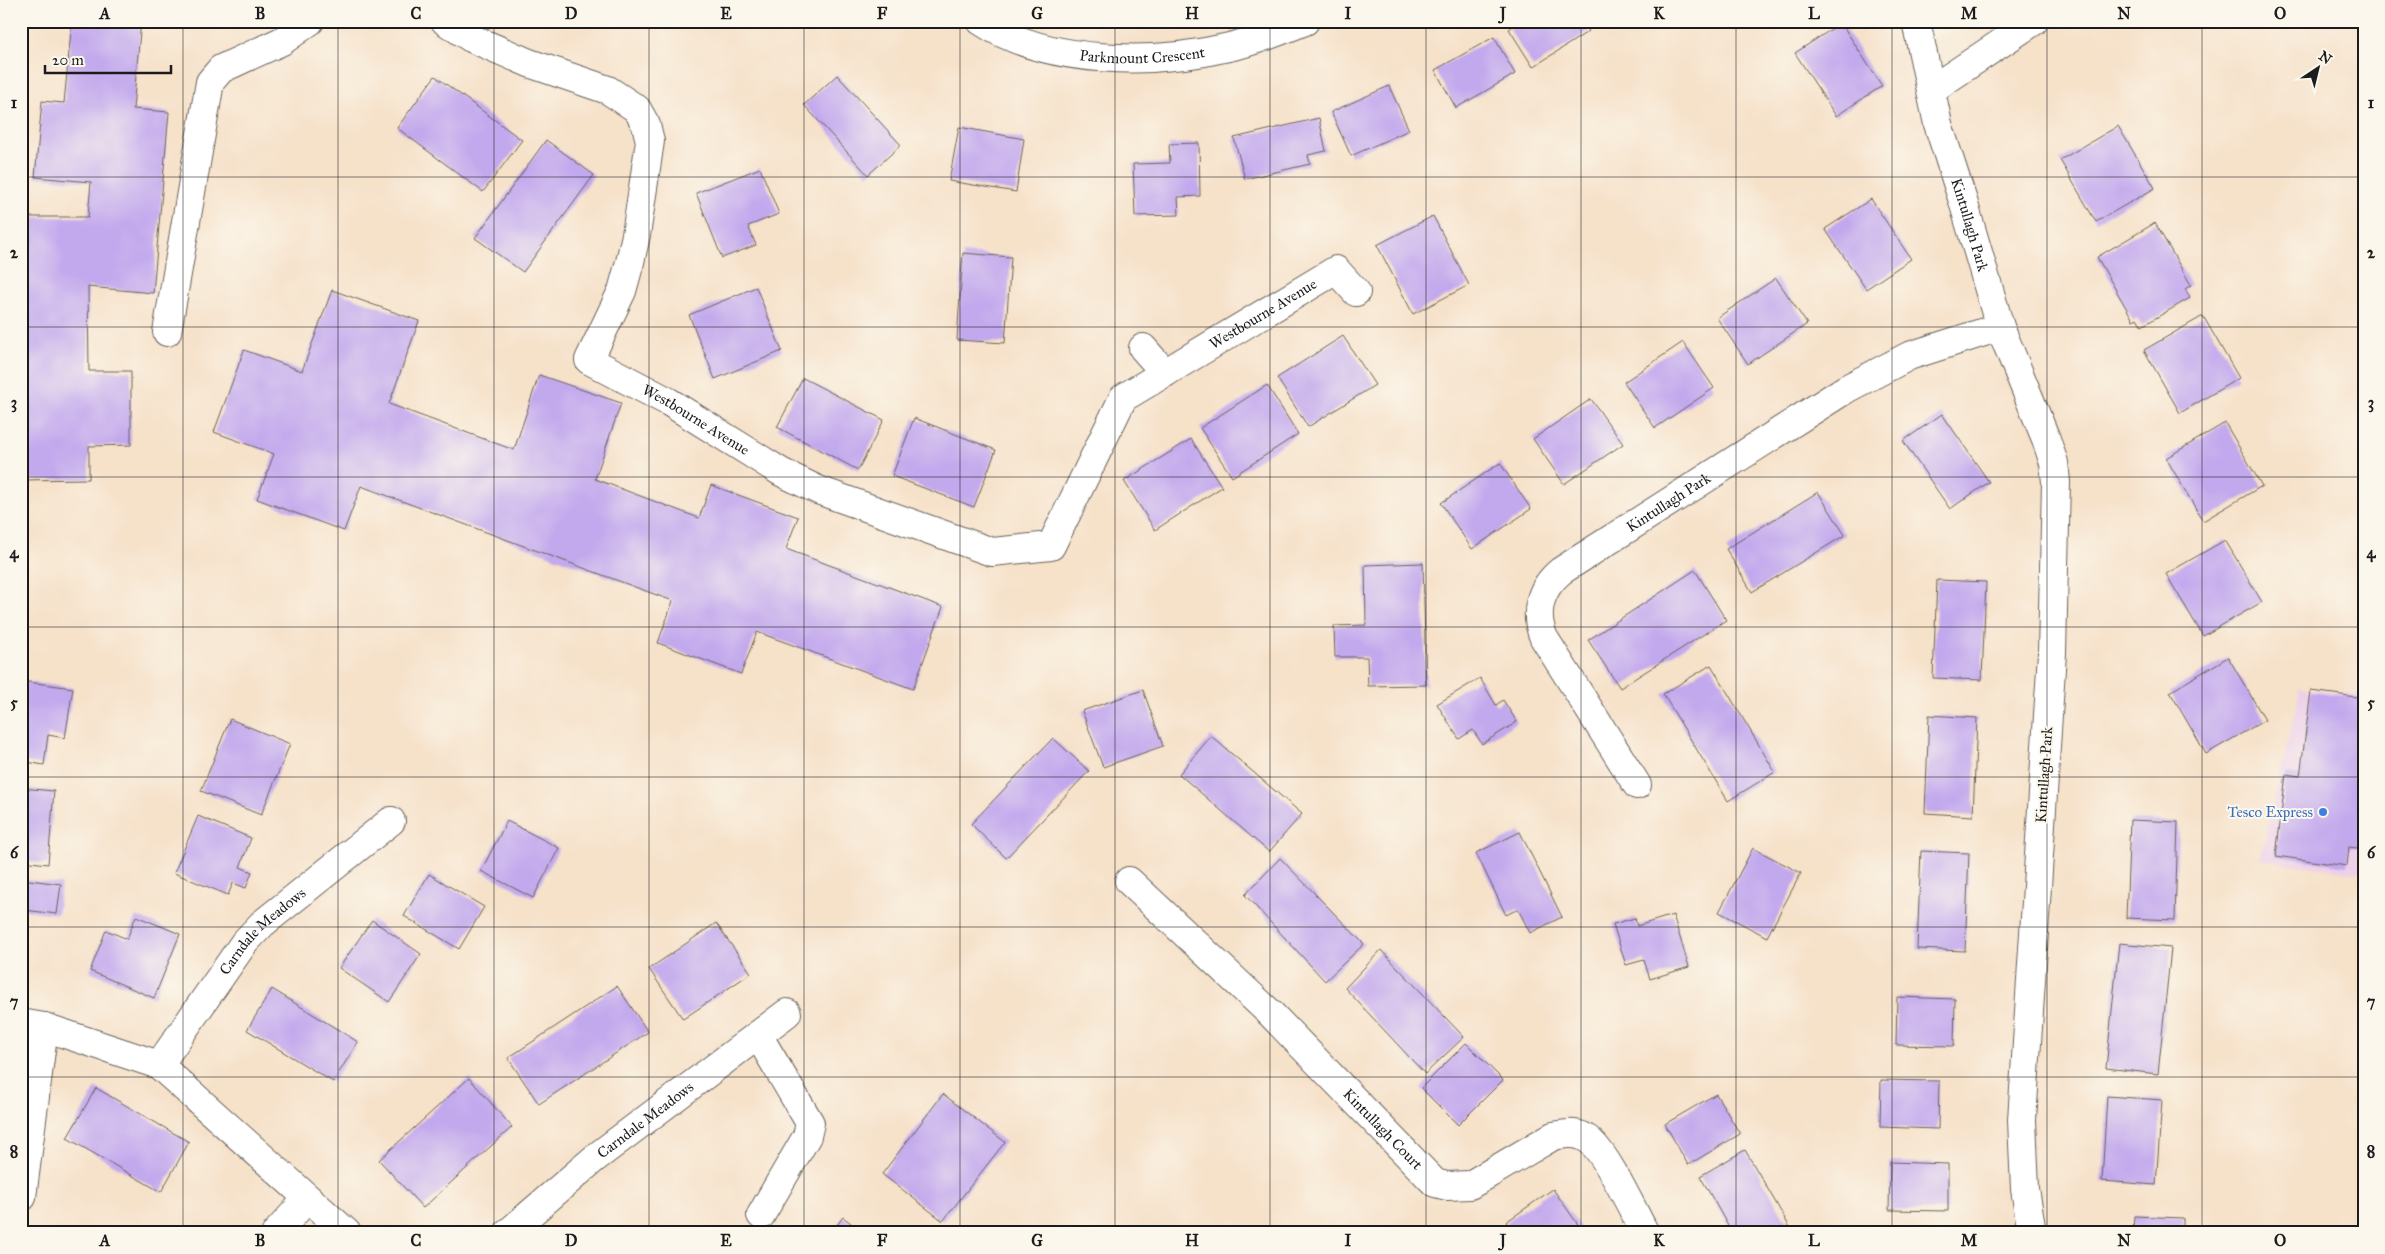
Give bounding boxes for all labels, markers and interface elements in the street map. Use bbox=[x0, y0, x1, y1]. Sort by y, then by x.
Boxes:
text: A bbox=[99, 4, 111, 23]
text: B bbox=[255, 4, 265, 23]
text: C bbox=[411, 4, 422, 23]
text: D bbox=[565, 4, 578, 23]
text: E bbox=[720, 4, 732, 23]
text: F bbox=[877, 4, 888, 23]
text: G bbox=[1031, 4, 1043, 23]
text: H bbox=[1185, 4, 1199, 23]
text: I bbox=[1345, 4, 1352, 23]
text: J bbox=[1498, 4, 1507, 24]
text: K bbox=[1653, 4, 1665, 23]
text: L bbox=[1808, 4, 1820, 23]
text: M bbox=[1961, 4, 1978, 23]
text: N bbox=[2117, 4, 2131, 23]
text: O bbox=[2274, 4, 2286, 23]
scale bar bbox=[45, 42, 171, 74]
north arrow bbox=[2292, 42, 2342, 92]
street label: Parkmount Crescent bbox=[1079, 43, 1207, 67]
text: N bbox=[2315, 47, 2335, 68]
text: 20 m bbox=[52, 51, 84, 69]
text: 1 bbox=[11, 93, 18, 112]
text: 1 bbox=[2368, 93, 2375, 112]
street label: Kintullagh Park bbox=[1947, 176, 1992, 274]
text: 2 bbox=[10, 243, 19, 262]
text: 2 bbox=[2367, 243, 2376, 262]
street label: Westbourne Avenue bbox=[1206, 275, 1320, 353]
street label: Westbourne Avenue bbox=[639, 381, 753, 459]
text: 3 bbox=[11, 393, 17, 413]
text: 3 bbox=[2368, 393, 2374, 413]
street label: Kintullagh Park bbox=[1623, 469, 1714, 536]
text: 4 bbox=[10, 543, 20, 563]
text: 4 bbox=[2367, 543, 2377, 563]
text: 5 bbox=[10, 693, 18, 712]
text: 5 bbox=[2367, 693, 2375, 712]
street label: Kintullagh Park bbox=[2032, 726, 2056, 824]
place label: Tesco Express bbox=[2227, 803, 2313, 821]
marker: Tesco Express bbox=[2317, 806, 2329, 818]
text: 6 bbox=[10, 843, 19, 862]
text: 6 bbox=[2367, 843, 2376, 862]
street label: Carndale Meadows bbox=[216, 884, 309, 978]
text: 7 bbox=[10, 992, 19, 1011]
text: 7 bbox=[2367, 992, 2376, 1011]
street label: Carndale Meadows bbox=[594, 1078, 697, 1162]
street label: Kintullagh Court bbox=[1339, 1085, 1427, 1174]
text: 8 bbox=[10, 1142, 18, 1161]
text: 8 bbox=[2367, 1142, 2375, 1161]
text: A bbox=[99, 1231, 111, 1250]
text: B bbox=[255, 1231, 265, 1250]
text: C bbox=[411, 1231, 422, 1250]
text: D bbox=[565, 1231, 578, 1250]
text: E bbox=[720, 1231, 732, 1250]
text: F bbox=[877, 1231, 888, 1250]
text: G bbox=[1031, 1231, 1043, 1250]
text: H bbox=[1185, 1231, 1199, 1250]
text: I bbox=[1345, 1231, 1352, 1250]
text: J bbox=[1498, 1231, 1507, 1251]
text: K bbox=[1653, 1231, 1665, 1250]
text: L bbox=[1808, 1231, 1820, 1250]
text: M bbox=[1961, 1231, 1978, 1250]
text: N bbox=[2117, 1231, 2131, 1250]
text: O bbox=[2274, 1231, 2286, 1250]

